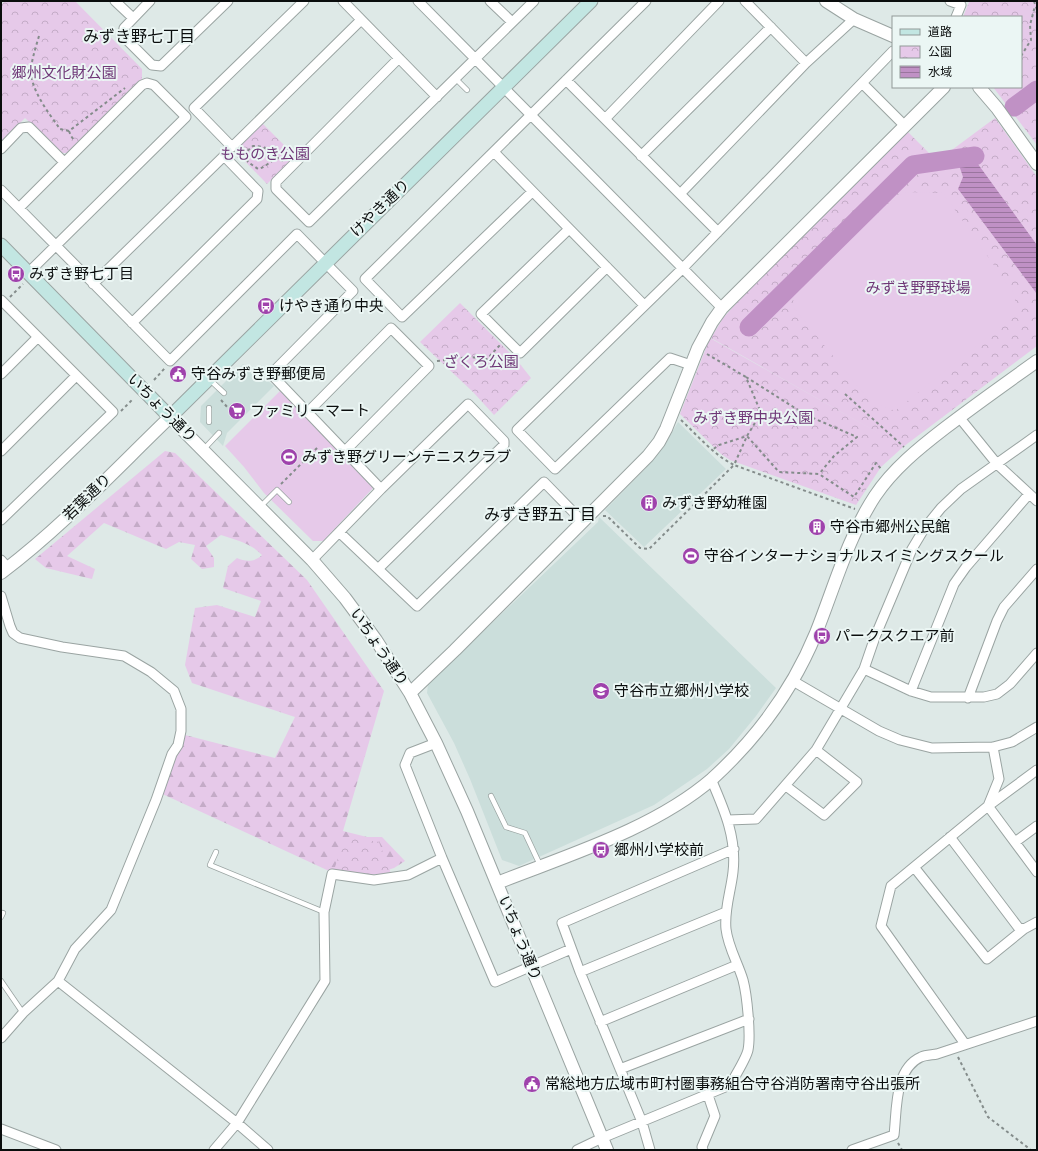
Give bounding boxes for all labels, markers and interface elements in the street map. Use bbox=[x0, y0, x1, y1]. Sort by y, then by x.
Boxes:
legend bbox=[892, 16, 1022, 88]
text: 道路 bbox=[928, 25, 952, 38]
district label: みずき野七丁目 bbox=[83, 28, 195, 45]
text: 公園 bbox=[928, 46, 952, 58]
park label: 郷州文化財公園 bbox=[11, 64, 117, 81]
text: 水域 bbox=[928, 66, 952, 78]
park label: もものき公園 bbox=[220, 146, 310, 162]
street label: けやき通り bbox=[347, 176, 413, 240]
bus stop icon: みずき野七丁目 bbox=[6, 264, 26, 284]
place label: みずき野七丁目 bbox=[29, 266, 134, 282]
park label: みずき野野球場 bbox=[865, 280, 971, 296]
bus stop icon: けやき通り中央 bbox=[256, 296, 276, 316]
place label: けやき通り中央 bbox=[279, 298, 384, 314]
park label: ざくろ公園 bbox=[443, 354, 519, 370]
public building icon: 守谷みずき野郵便局 bbox=[168, 364, 188, 384]
place label: 守谷みずき野郵便局 bbox=[191, 366, 326, 382]
street label: いちょう通り bbox=[125, 371, 199, 445]
supermarket icon: ファミリーマート bbox=[227, 401, 247, 421]
place label: ファミリーマート bbox=[250, 404, 370, 419]
park label: みずき野中央公園 bbox=[693, 410, 813, 426]
sports icon: みずき野グリーンテニスクラブ bbox=[279, 447, 299, 467]
place label: みずき野グリーンテニスクラブ bbox=[302, 449, 511, 465]
street label: 若葉通り bbox=[60, 470, 114, 524]
building icon: みずき野幼稚園 bbox=[639, 493, 659, 513]
place label: みずき野幼稚園 bbox=[662, 495, 767, 511]
district label: みずき野五丁目 bbox=[484, 506, 596, 523]
building icon: 守谷市郷州公民館 bbox=[807, 517, 827, 537]
place label: 守谷市郷州公民館 bbox=[830, 518, 950, 535]
sports icon: 守谷インターナショナルスイミングスクール bbox=[681, 546, 701, 566]
place label: 守谷インターナショナルスイミングスクール bbox=[704, 548, 1004, 564]
street label: いちょう通り bbox=[347, 605, 411, 689]
bus stop icon: パークスクエア前 bbox=[812, 626, 832, 646]
place label: パークスクエア前 bbox=[835, 628, 955, 644]
school or university icon: 守谷市立郷州小学校 bbox=[591, 681, 611, 701]
place label: 守谷市立郷州小学校 bbox=[614, 682, 749, 699]
bus stop icon: 郷州小学校前 bbox=[591, 840, 611, 860]
place label: 郷州小学校前 bbox=[614, 841, 704, 858]
street label: いちょう通り bbox=[496, 893, 544, 983]
public building icon: 常総地方広域市町村圏事務組合守谷消防署南守谷出張所 bbox=[522, 1074, 542, 1094]
place label: 常総地方広域市町村圏事務組合守谷消防署南守谷出張所 bbox=[545, 1075, 920, 1092]

